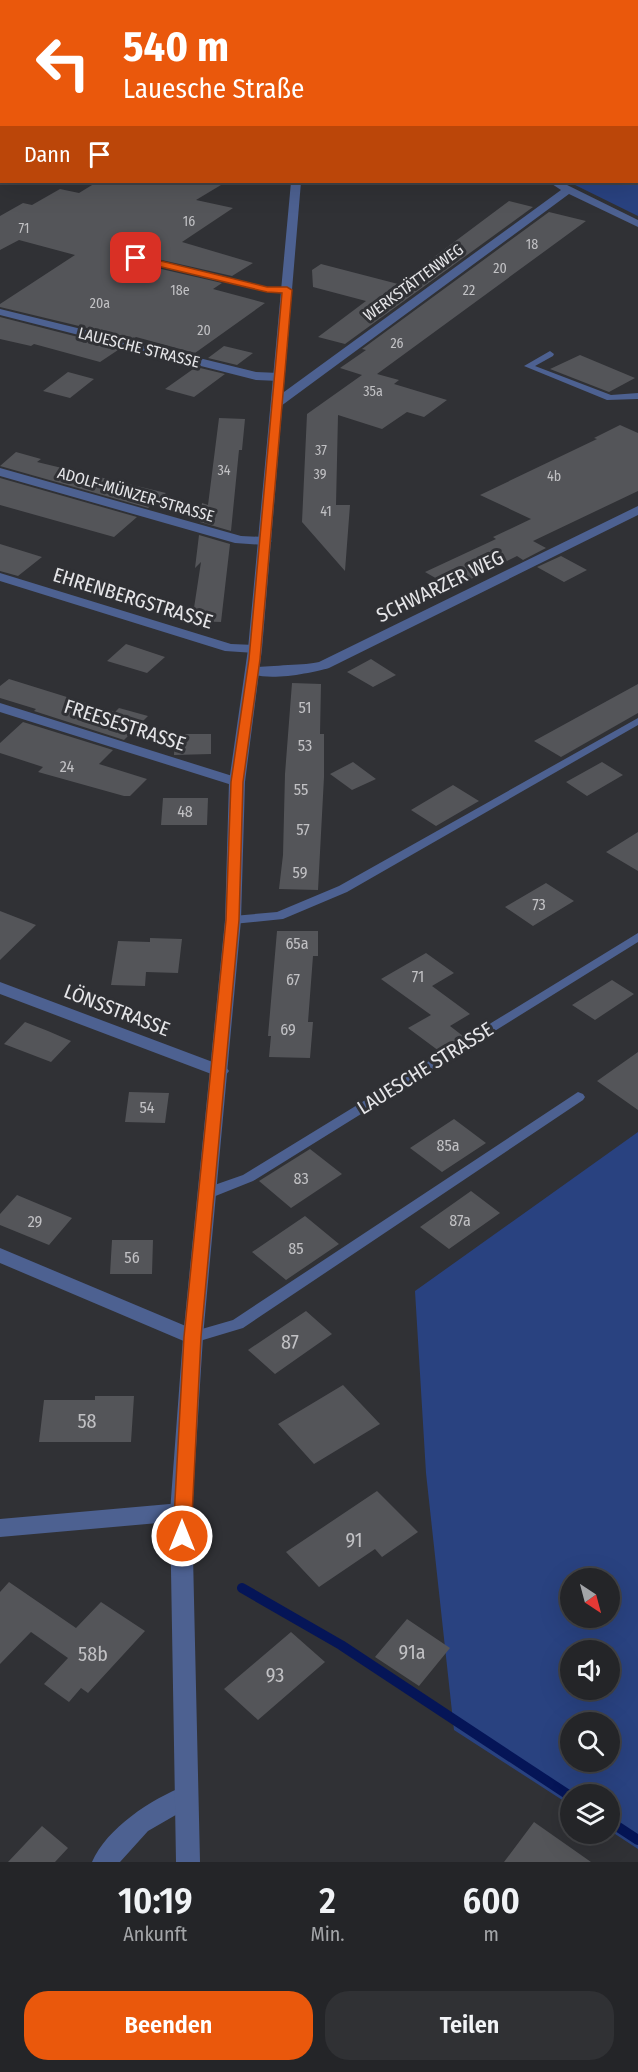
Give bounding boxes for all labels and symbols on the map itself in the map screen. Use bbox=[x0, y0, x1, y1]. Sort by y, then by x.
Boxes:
house number: 16 bbox=[183, 213, 195, 230]
house number: 71 bbox=[19, 220, 29, 237]
pin bbox=[110, 232, 161, 283]
house number: 18 bbox=[526, 236, 538, 253]
street label: WERKSTÄTTENWEG bbox=[360, 240, 467, 325]
house number: 20 bbox=[493, 260, 507, 277]
house number: 18e bbox=[170, 282, 190, 299]
house number: 22 bbox=[463, 282, 475, 299]
house number: 20a bbox=[90, 295, 110, 312]
house number: 20 bbox=[197, 322, 211, 339]
street label: LAUESCHE STRASSE bbox=[76, 323, 202, 372]
house number: 26 bbox=[390, 335, 404, 352]
house number: 35a bbox=[363, 383, 383, 400]
house number: 37 bbox=[315, 442, 327, 459]
house number: 34 bbox=[217, 462, 231, 479]
street label: ADOLF-MÜNZER-STRASSE bbox=[55, 463, 216, 526]
house number: 39 bbox=[314, 466, 327, 483]
house number: 4b bbox=[547, 468, 561, 485]
house number: 41 bbox=[320, 503, 332, 520]
street label: SCHWARZER WEG bbox=[373, 545, 507, 627]
street label: EHRENBERGSTRASSE bbox=[50, 562, 216, 634]
street label: FREESESTRASSE bbox=[61, 694, 189, 756]
house number: 51 bbox=[299, 698, 311, 717]
house number: 53 bbox=[298, 736, 312, 755]
house number: 24 bbox=[60, 757, 74, 776]
house number: 55 bbox=[294, 780, 308, 799]
house number: 48 bbox=[177, 802, 193, 821]
house number: 57 bbox=[296, 820, 310, 839]
house number: 59 bbox=[293, 863, 308, 882]
house number: 73 bbox=[532, 895, 546, 914]
house number: 65a bbox=[285, 934, 309, 953]
house number: 71 bbox=[412, 967, 424, 986]
house number: 67 bbox=[286, 970, 301, 989]
street label: LÖNSSTRASSE bbox=[61, 979, 173, 1041]
street label: LAUESCHE STRASSE bbox=[353, 1017, 497, 1119]
house number: 69 bbox=[280, 1020, 296, 1039]
house number: 54 bbox=[139, 1098, 155, 1117]
house number: 85a bbox=[436, 1136, 460, 1155]
house number: 83 bbox=[293, 1169, 309, 1188]
house number: 87a bbox=[449, 1211, 471, 1230]
house number: 29 bbox=[28, 1212, 43, 1231]
house number: 85 bbox=[288, 1239, 304, 1258]
house number: 56 bbox=[124, 1248, 140, 1267]
house number: 87 bbox=[281, 1330, 299, 1354]
house number: 58 bbox=[77, 1409, 97, 1433]
position arrow bbox=[150, 1504, 214, 1568]
house number: 91 bbox=[345, 1528, 363, 1552]
north arrow bbox=[560, 1568, 620, 1628]
house number: 91a bbox=[399, 1640, 425, 1664]
house number: 58b bbox=[78, 1642, 108, 1666]
house number: 93 bbox=[266, 1663, 284, 1687]

